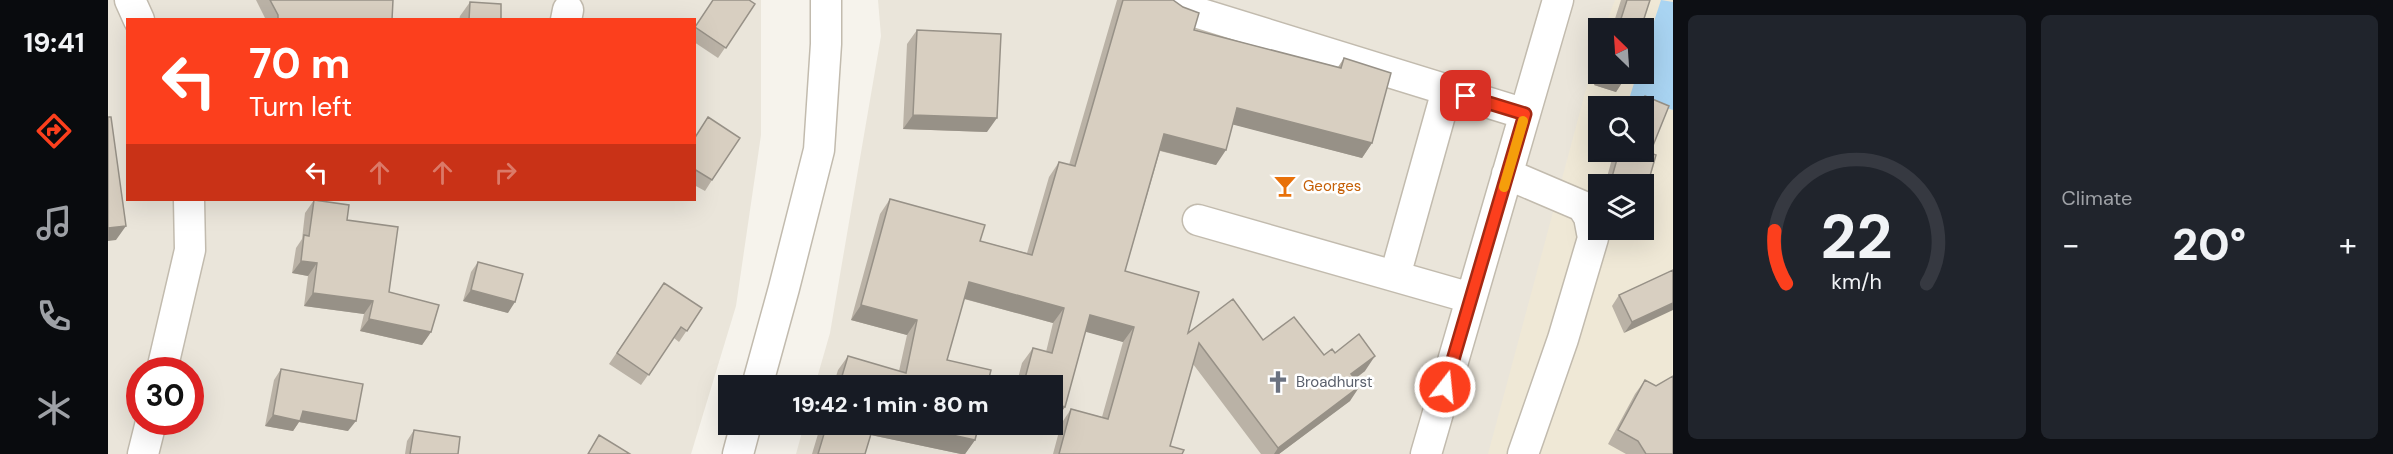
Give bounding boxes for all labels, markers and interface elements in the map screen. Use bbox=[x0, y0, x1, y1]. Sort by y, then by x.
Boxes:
north arrow bbox=[1588, 18, 1654, 84]
map controls bbox=[1588, 18, 1654, 240]
text: 19:41 bbox=[23, 25, 85, 60]
text: 70 m bbox=[249, 36, 350, 91]
icon: left bbox=[150, 42, 228, 120]
pin bbox=[1440, 70, 1491, 121]
icon: arrive bbox=[1449, 79, 1482, 112]
text: Turn left bbox=[249, 89, 352, 124]
button: search bbox=[1588, 96, 1654, 162]
icon: directions bbox=[33, 110, 75, 152]
icon: left bbox=[300, 156, 333, 189]
icon: ahead bbox=[363, 156, 396, 189]
icon: ahead bbox=[426, 156, 459, 189]
icon: right bbox=[489, 156, 522, 189]
bar icon: Georges bbox=[1272, 173, 1298, 199]
button: layers bbox=[1588, 174, 1654, 240]
place label: Georges bbox=[1303, 176, 1361, 196]
text: Climate bbox=[2062, 185, 2132, 211]
text: 22 bbox=[1821, 196, 1893, 277]
icon: music bbox=[33, 202, 75, 244]
text: 20° bbox=[2172, 215, 2246, 274]
text: − bbox=[2062, 223, 2080, 266]
text: + bbox=[2339, 223, 2357, 266]
text: km/h bbox=[1831, 268, 1882, 296]
icon: phone bbox=[33, 295, 75, 337]
position arrow bbox=[1413, 355, 1477, 419]
speed limit sign: 30 bbox=[126, 357, 204, 435]
church icon: Broadhurst bbox=[1265, 369, 1291, 395]
place label: Broadhurst bbox=[1296, 372, 1373, 392]
icon: climate bbox=[33, 387, 75, 429]
text: 19:42 · 1 min · 80 m bbox=[793, 390, 988, 419]

